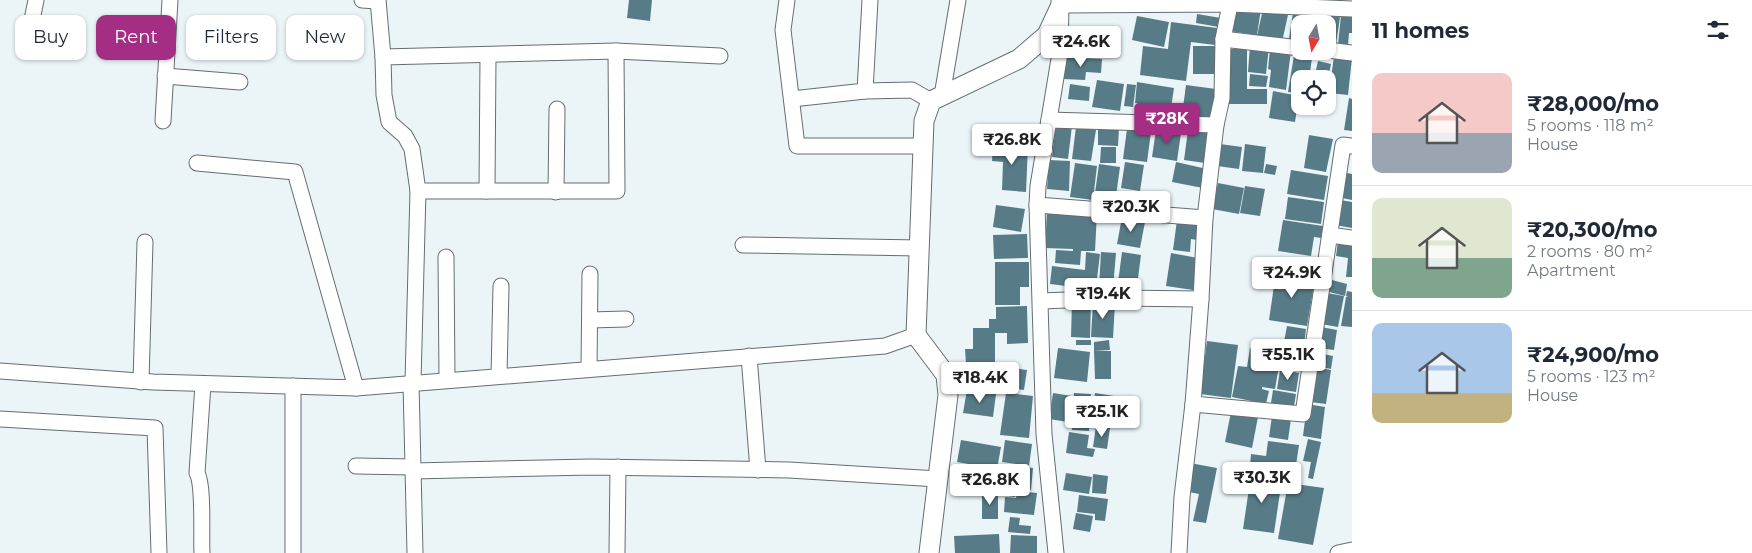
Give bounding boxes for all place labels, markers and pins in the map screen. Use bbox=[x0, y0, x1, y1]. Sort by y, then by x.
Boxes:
pin: ₹24.6K bbox=[1040, 26, 1122, 68]
pin: ₹28K bbox=[1137, 102, 1197, 145]
pin: ₹26.8K bbox=[971, 124, 1053, 166]
pin: ₹20.3K bbox=[1090, 190, 1172, 233]
pin: ₹24.9K bbox=[1251, 256, 1333, 299]
pin: ₹19.4K bbox=[1062, 278, 1144, 320]
pin: ₹55.1K bbox=[1247, 338, 1329, 381]
pin: ₹18.4K bbox=[939, 362, 1021, 404]
pin: ₹25.1K bbox=[1061, 396, 1143, 438]
pin: ₹30.3K bbox=[1221, 462, 1303, 504]
pin: ₹26.8K bbox=[949, 464, 1031, 506]

